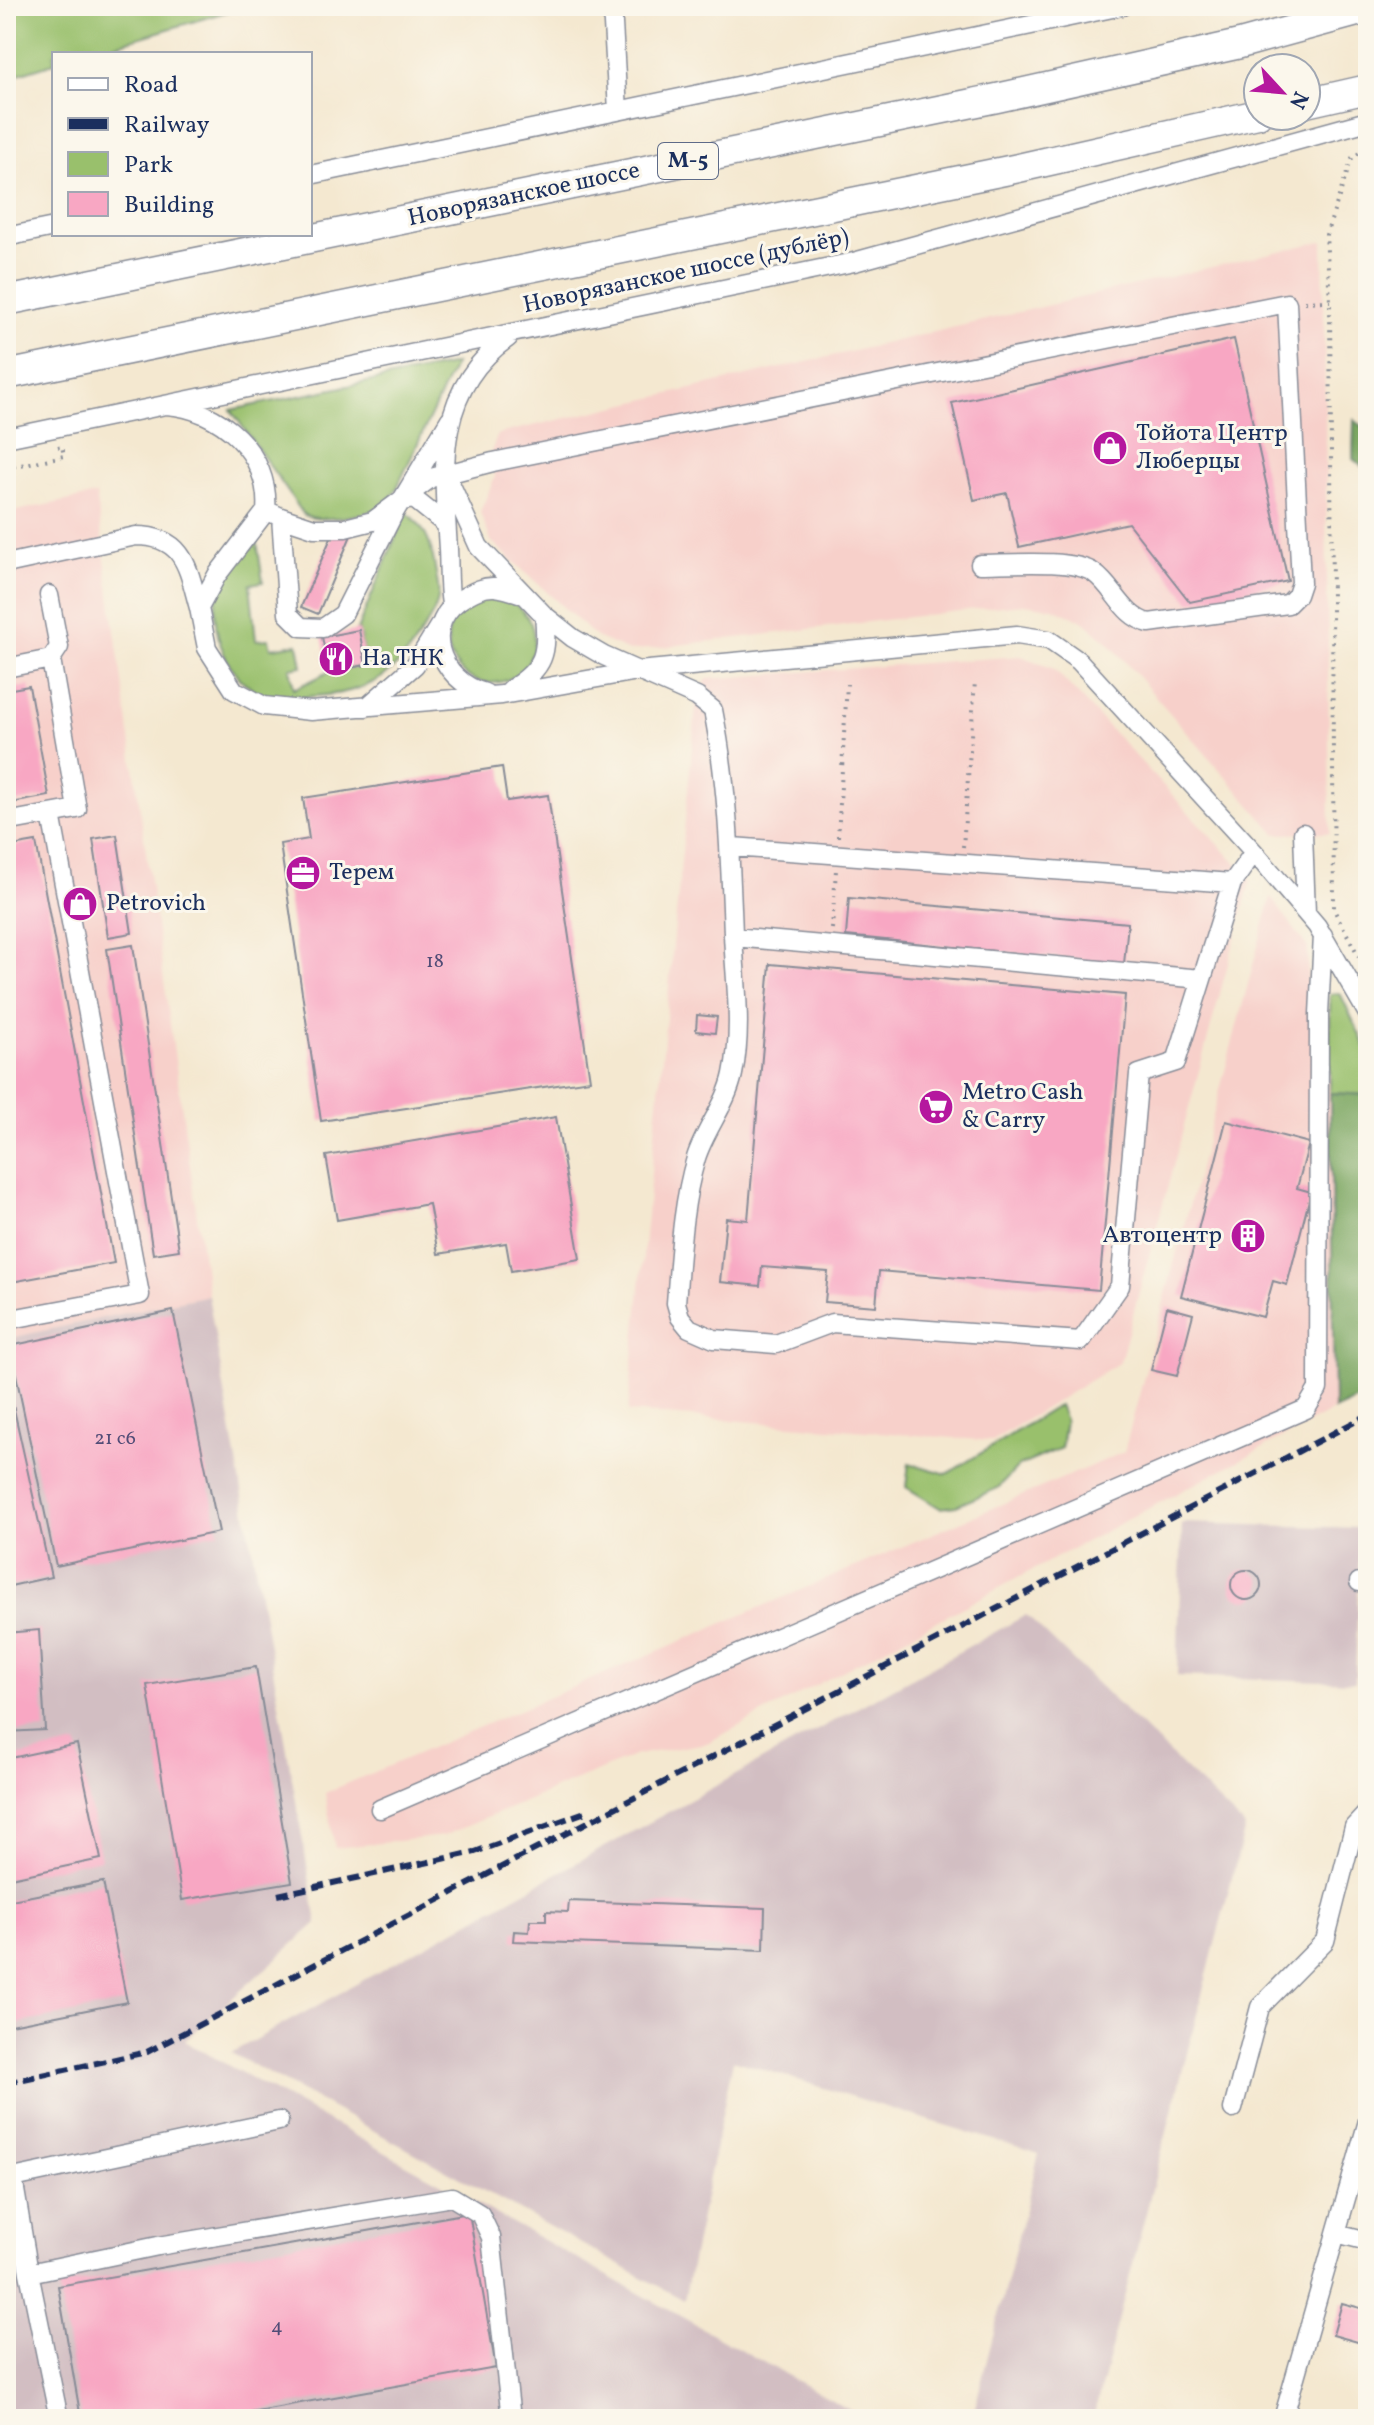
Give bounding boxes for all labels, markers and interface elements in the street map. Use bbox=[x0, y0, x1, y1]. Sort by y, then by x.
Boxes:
legend bbox=[52, 52, 312, 236]
north arrow bbox=[1242, 52, 1322, 132]
text: Road bbox=[124, 69, 178, 103]
text: N bbox=[1280, 86, 1315, 114]
text: Railway bbox=[124, 109, 210, 143]
road number: М-5 bbox=[658, 143, 718, 179]
text: Park bbox=[124, 149, 173, 183]
street label: Новорязанское шоссе bbox=[405, 154, 643, 236]
text: Building bbox=[124, 189, 214, 223]
street label: Новорязанское шоссе (дублёр) bbox=[520, 221, 852, 323]
place label: Тойота Центр Люберцы bbox=[1136, 417, 1288, 479]
shop icon: Тойота Центр Люберцы bbox=[1091, 429, 1129, 467]
restaurant icon: На ТНК bbox=[317, 640, 355, 678]
place label: На ТНК bbox=[362, 642, 444, 676]
office icon: Терем bbox=[284, 854, 322, 892]
place label: Терем bbox=[329, 856, 394, 890]
shop icon: Petrovich bbox=[61, 885, 99, 923]
place label: Petrovich bbox=[106, 887, 206, 921]
house number: 18 bbox=[426, 948, 444, 976]
place label: Metro Cash & Carry bbox=[962, 1076, 1084, 1138]
supermarket icon: Metro Cash & Carry bbox=[917, 1088, 955, 1126]
building icon: Автоцентр bbox=[1229, 1217, 1267, 1255]
place label: Автоцентр bbox=[1102, 1219, 1222, 1253]
house number: 21 с6 bbox=[94, 1425, 136, 1453]
house number: 4 bbox=[271, 2313, 283, 2341]

